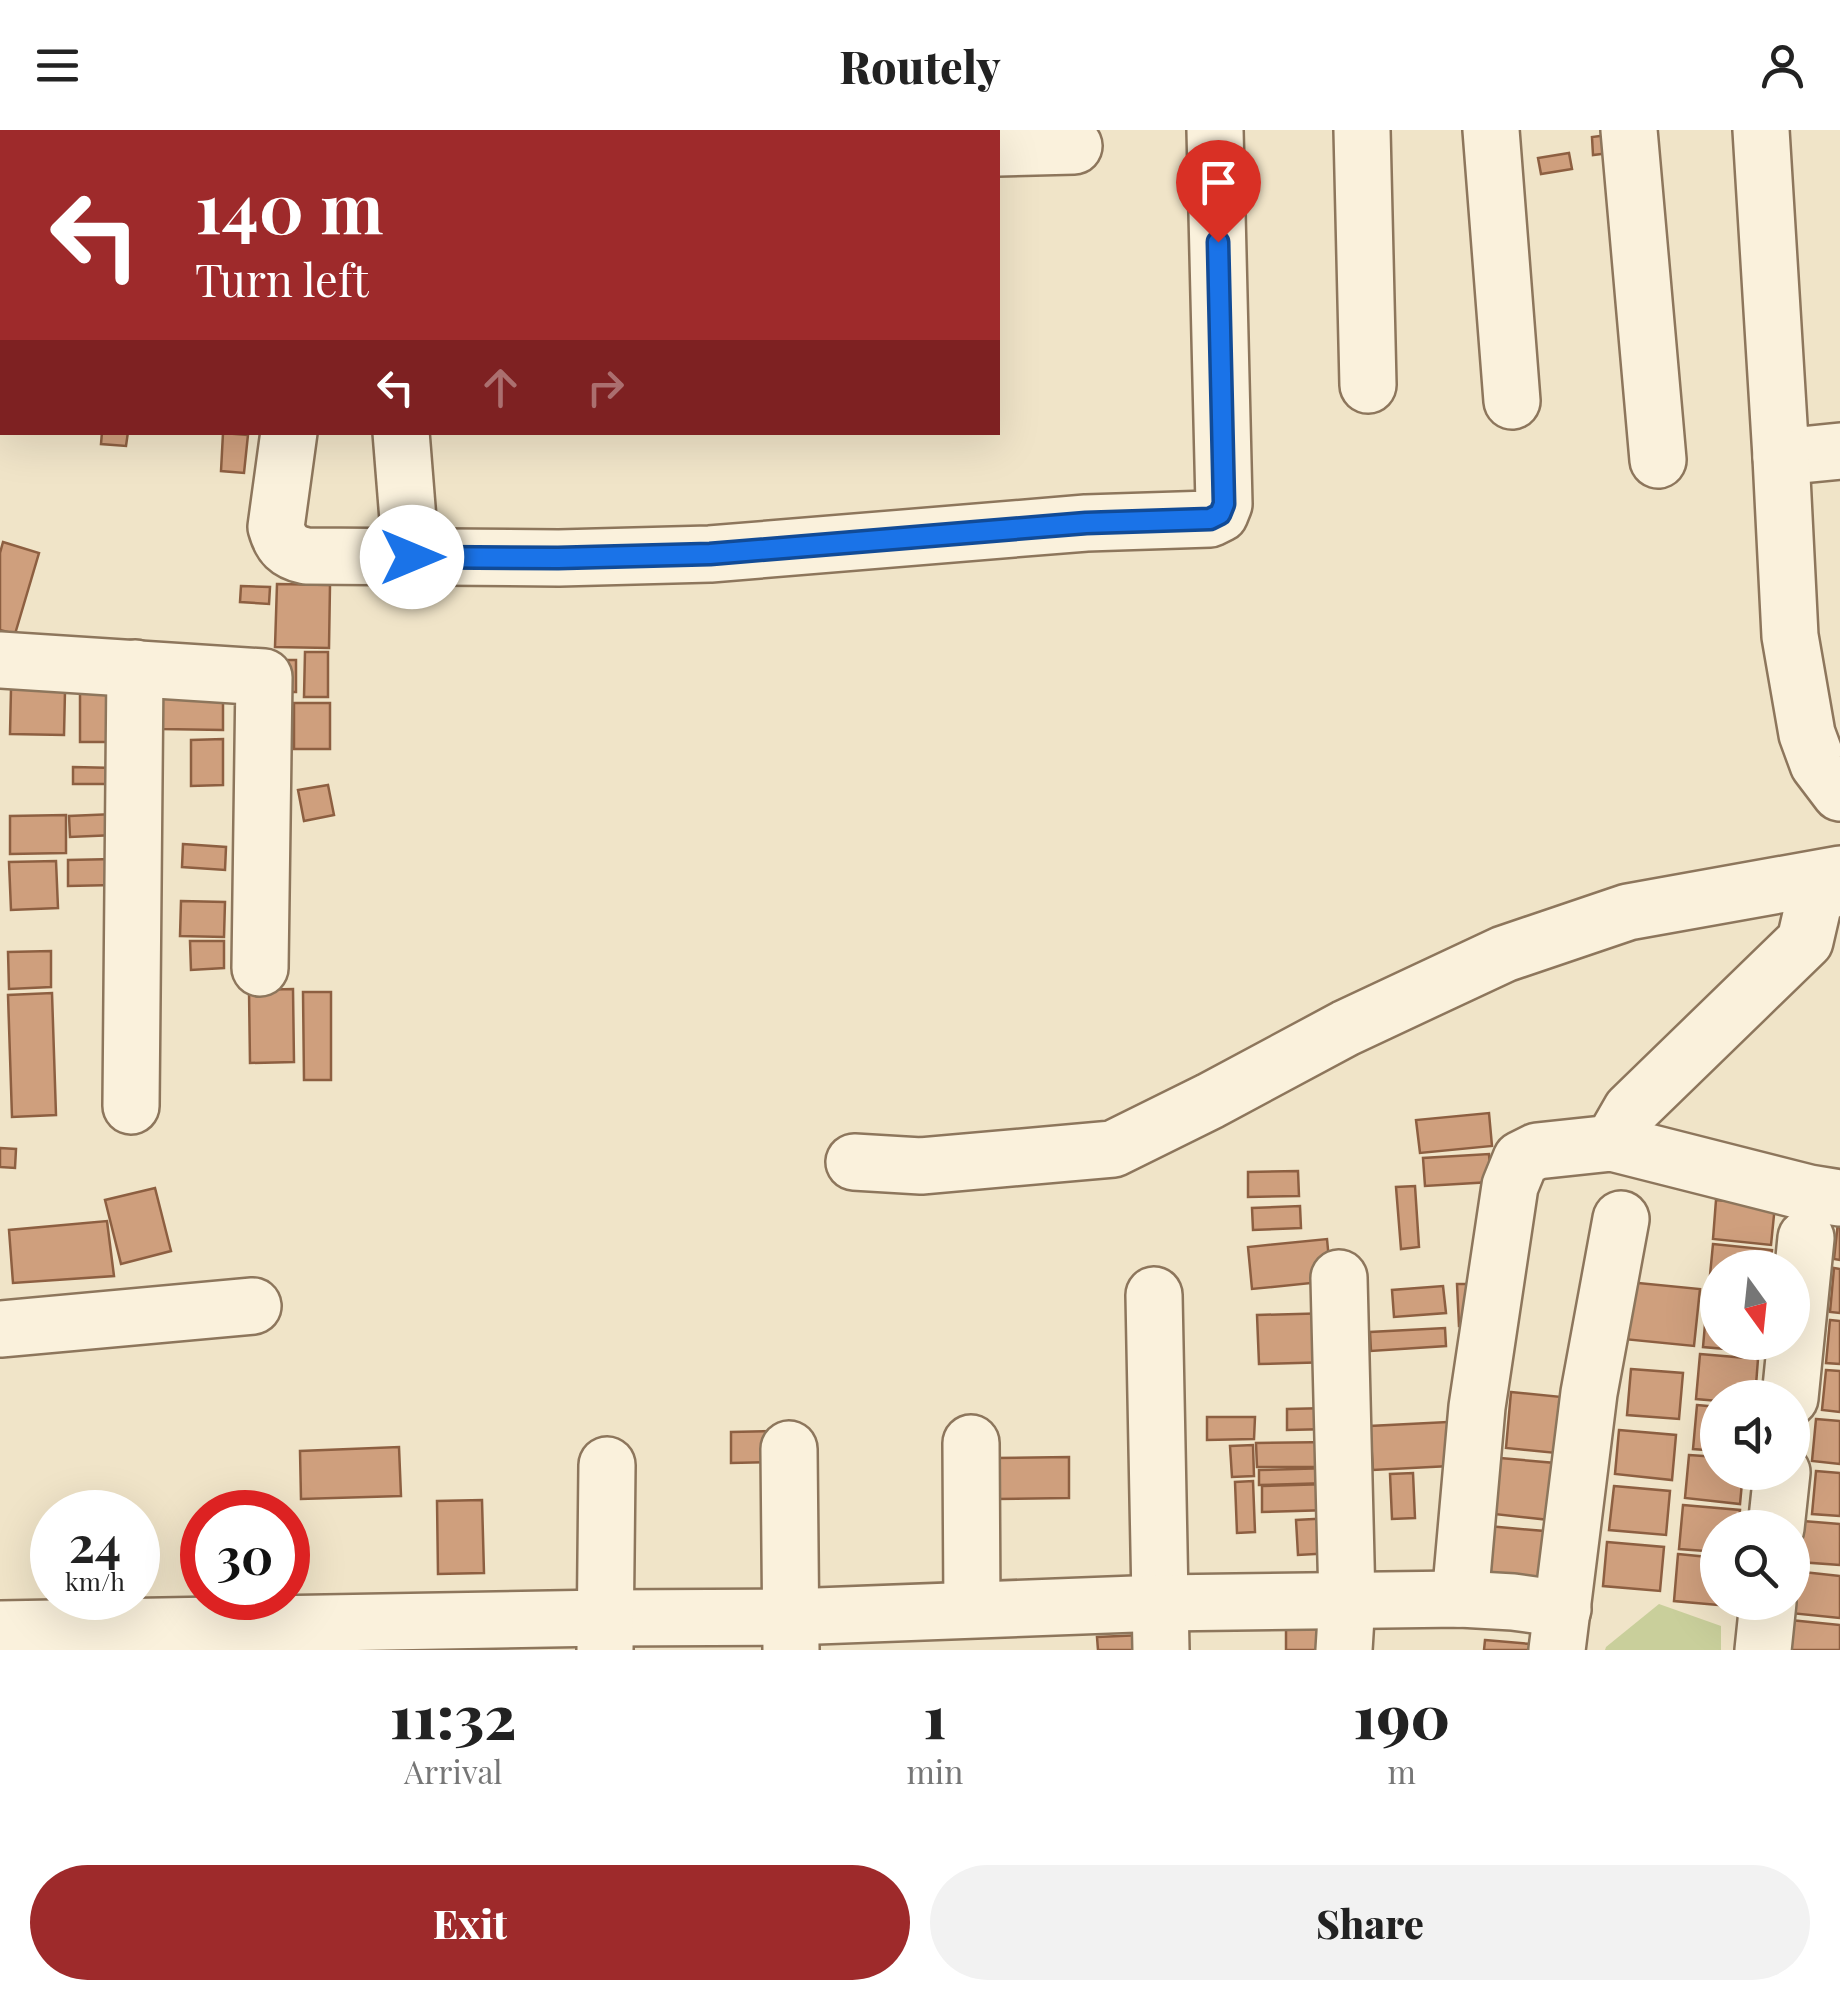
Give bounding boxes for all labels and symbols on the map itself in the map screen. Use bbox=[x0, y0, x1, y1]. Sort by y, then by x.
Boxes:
pin bbox=[1176, 140, 1261, 243]
position arrow bbox=[360, 505, 464, 609]
north arrow bbox=[1700, 1250, 1810, 1360]
speed limit sign: 30 bbox=[180, 1490, 310, 1620]

